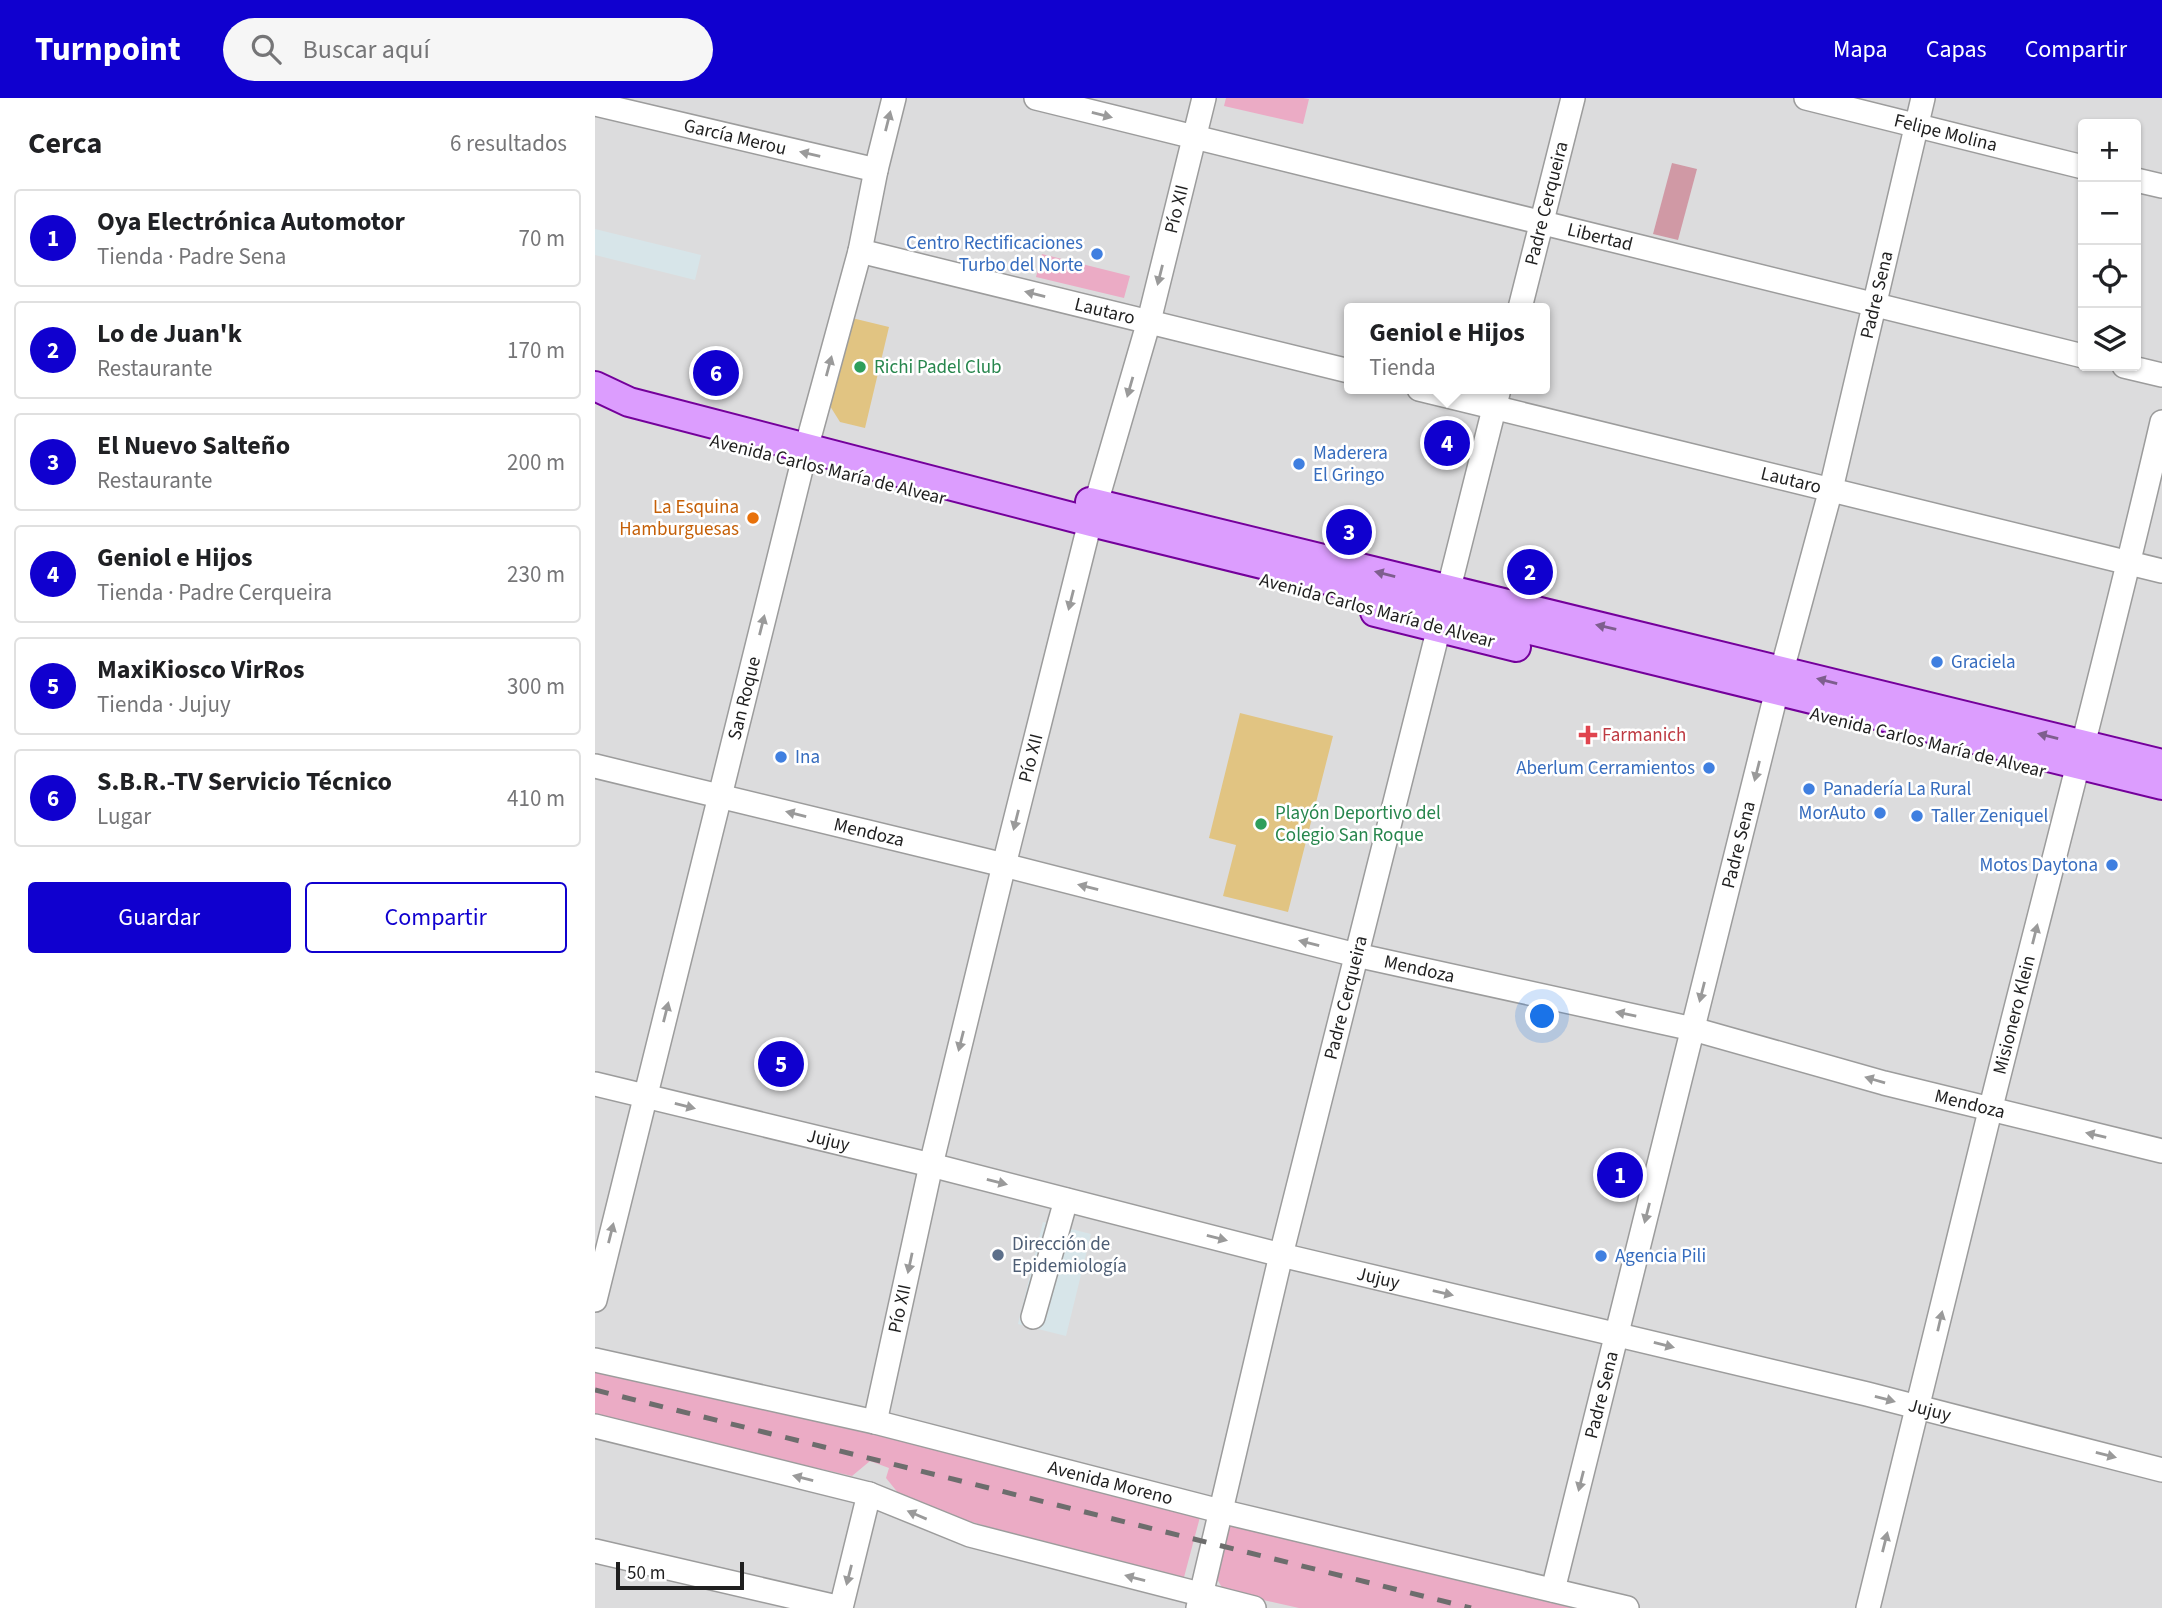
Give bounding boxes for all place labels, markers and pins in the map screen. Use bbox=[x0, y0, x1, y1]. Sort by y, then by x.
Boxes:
place label: Centro Rectificaciones Turbo del Norte bbox=[906, 230, 1083, 279]
marker: Centro Rectificaciones Turbo del Norte bbox=[1089, 246, 1105, 262]
pin: 6 bbox=[693, 347, 739, 399]
place label: Richi Padel Club bbox=[874, 354, 1002, 381]
marker: Richi Padel Club bbox=[852, 359, 868, 375]
pin: 4 bbox=[1424, 417, 1470, 469]
place label: Maderera El Gringo bbox=[1313, 440, 1388, 489]
marker: Maderera El Gringo bbox=[1291, 456, 1307, 472]
place label: La Esquina Hamburguesas bbox=[619, 494, 739, 543]
pin: 3 bbox=[1326, 506, 1372, 558]
marker: La Esquina Hamburguesas bbox=[745, 510, 761, 526]
pin: 2 bbox=[1507, 546, 1553, 598]
place label: Graciela bbox=[1951, 649, 2016, 676]
marker: Graciela bbox=[1929, 654, 1945, 670]
place label: Farmanich bbox=[1602, 722, 1686, 749]
marker: Farmanich bbox=[1580, 727, 1596, 743]
place label: Ina bbox=[795, 744, 820, 771]
marker: Ina bbox=[773, 749, 789, 765]
place label: Aberlum Cerramientos bbox=[1516, 755, 1695, 782]
marker: Aberlum Cerramientos bbox=[1701, 760, 1717, 776]
place label: Panadería La Rural bbox=[1823, 776, 1972, 803]
marker: Panadería La Rural bbox=[1801, 781, 1817, 797]
place label: Playón Deportivo del Colegio San Roque bbox=[1275, 800, 1441, 849]
place label: MorAuto bbox=[1799, 800, 1866, 827]
place label: Taller Zeniquel bbox=[1931, 803, 2049, 830]
marker: MorAuto bbox=[1872, 805, 1888, 821]
marker: Taller Zeniquel bbox=[1909, 808, 1925, 824]
marker: Playón Deportivo del Colegio San Roque bbox=[1253, 816, 1269, 832]
place label: Motos Daytona bbox=[1979, 852, 2098, 879]
marker: Motos Daytona bbox=[2104, 857, 2120, 873]
pin: 5 bbox=[758, 1038, 804, 1090]
pin: 1 bbox=[1597, 1149, 1643, 1201]
place label: Dirección de Epidemiología bbox=[1012, 1231, 1127, 1280]
place label: Agencia Pili bbox=[1615, 1243, 1706, 1270]
marker: Dirección de Epidemiología bbox=[990, 1247, 1006, 1263]
marker: Agencia Pili bbox=[1593, 1248, 1609, 1264]

